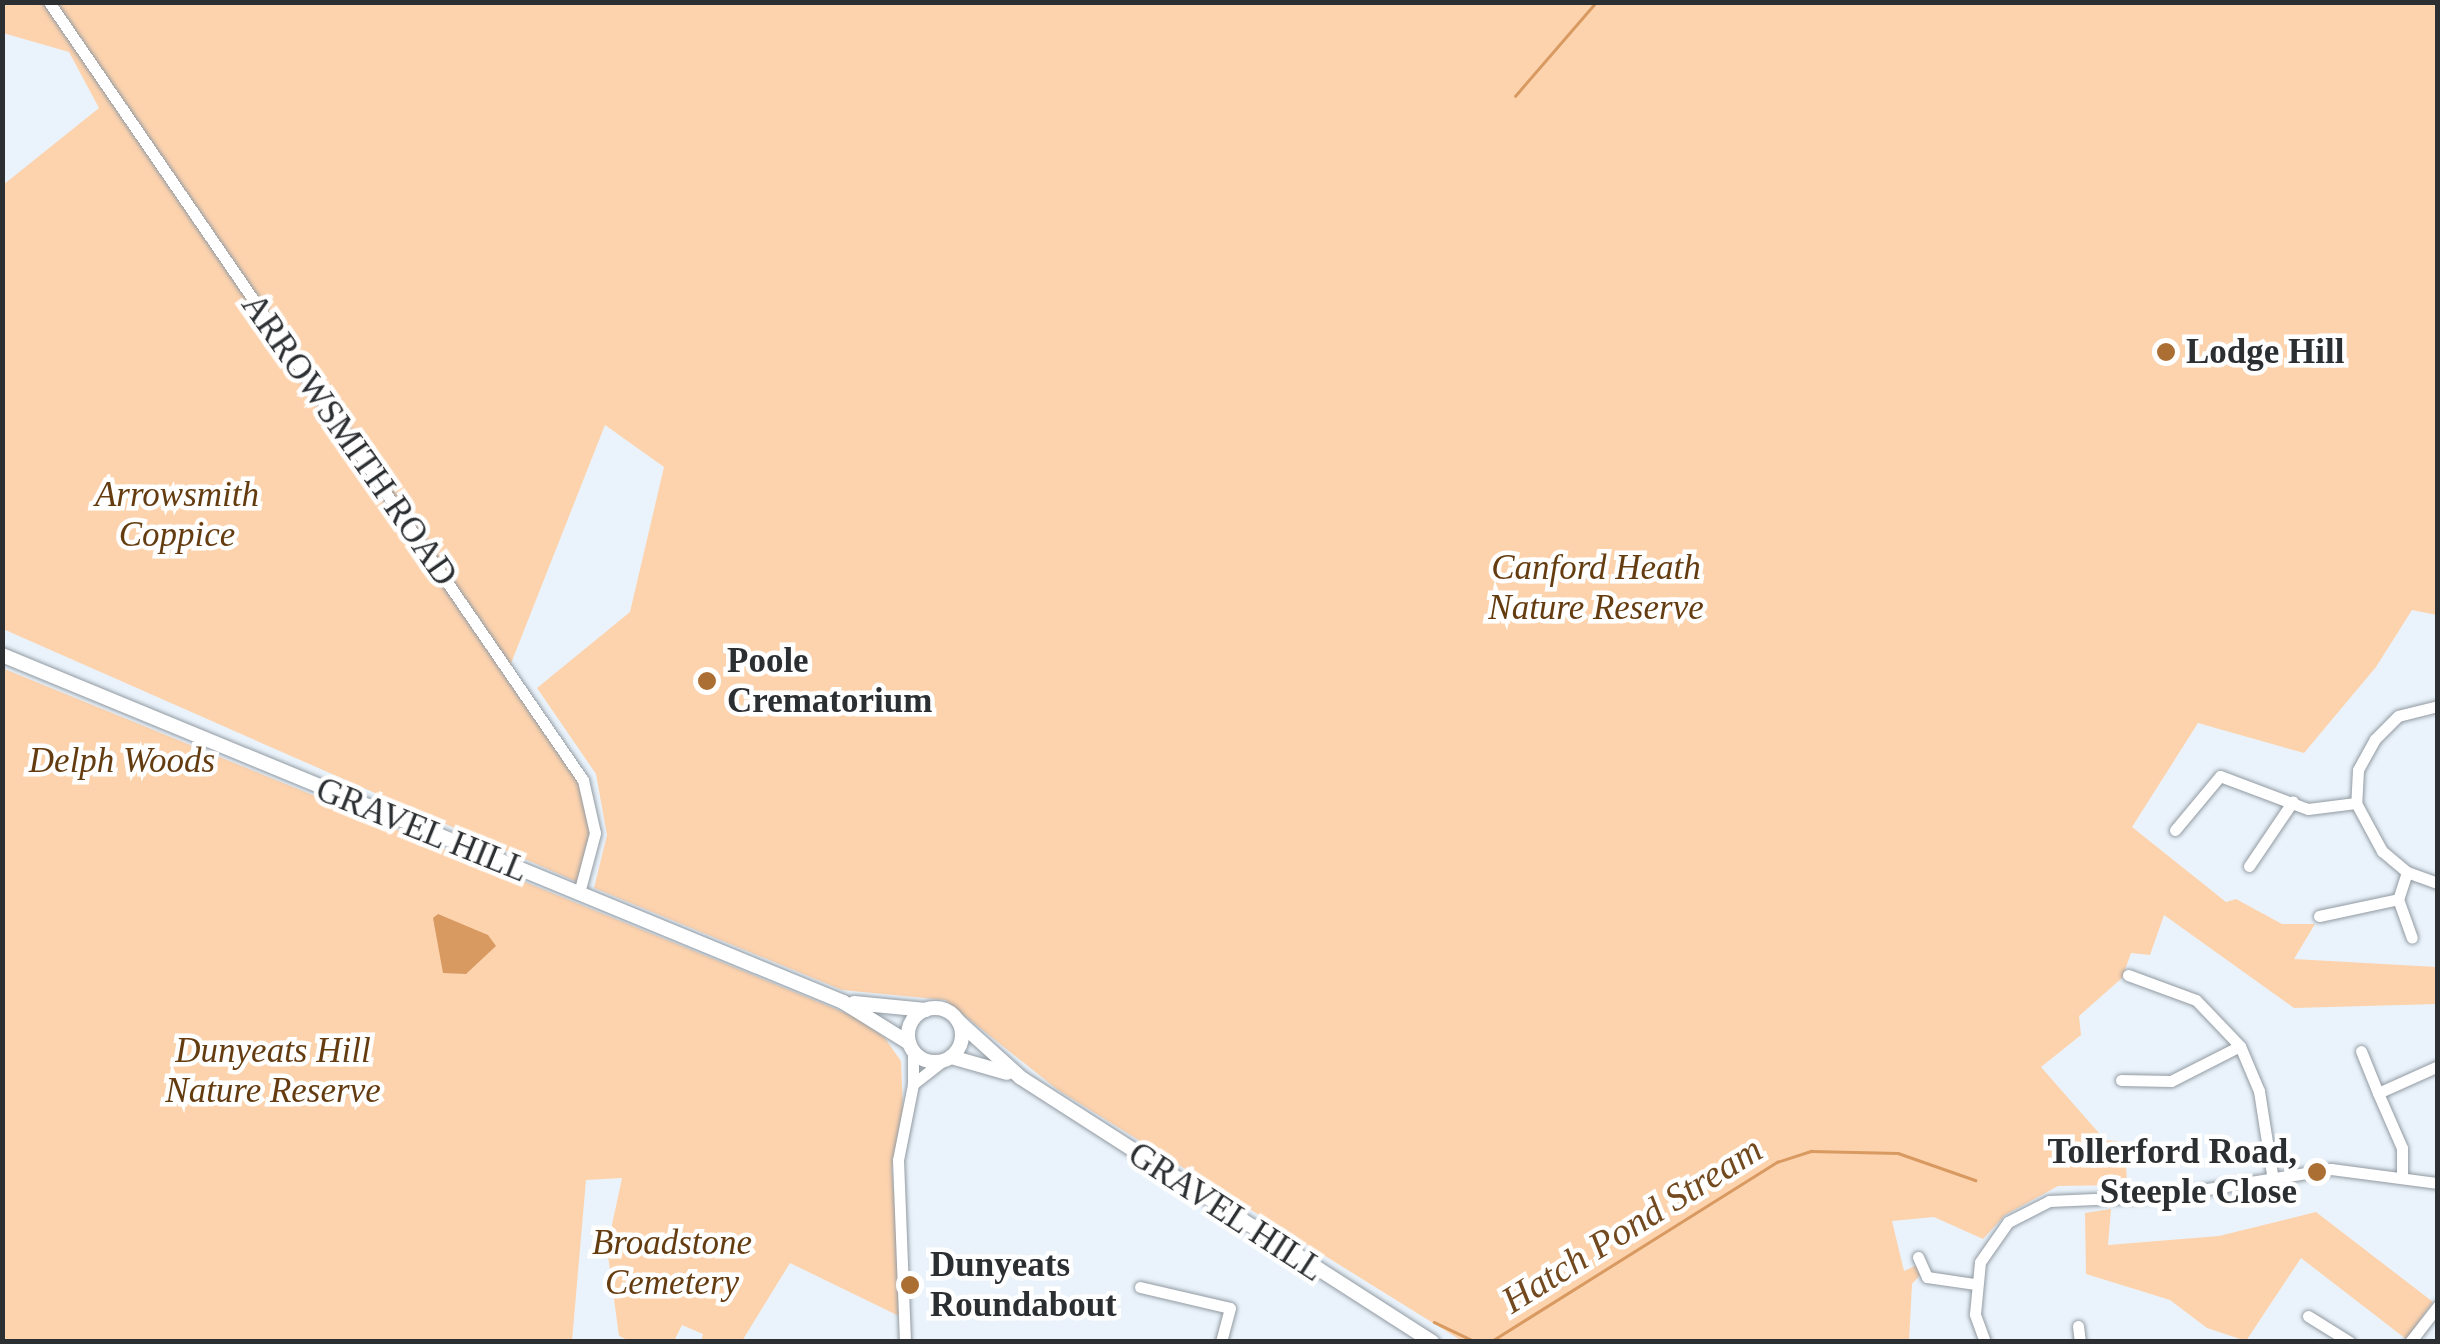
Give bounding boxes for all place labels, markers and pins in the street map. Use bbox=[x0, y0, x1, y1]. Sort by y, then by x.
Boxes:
place label: Lodge Hill bbox=[2186, 331, 2344, 373]
marker: Lodge Hill bbox=[2155, 341, 2177, 363]
place label: Poole Crematorium bbox=[727, 640, 932, 722]
marker: Poole Crematorium bbox=[696, 670, 718, 692]
place label: Tollerford Road, Steeple Close bbox=[2047, 1131, 2297, 1213]
marker: Tollerford Road, Steeple Close bbox=[2306, 1161, 2328, 1183]
place label: Dunyeats Roundabout bbox=[930, 1244, 1117, 1326]
marker: Dunyeats Roundabout bbox=[899, 1274, 921, 1296]

